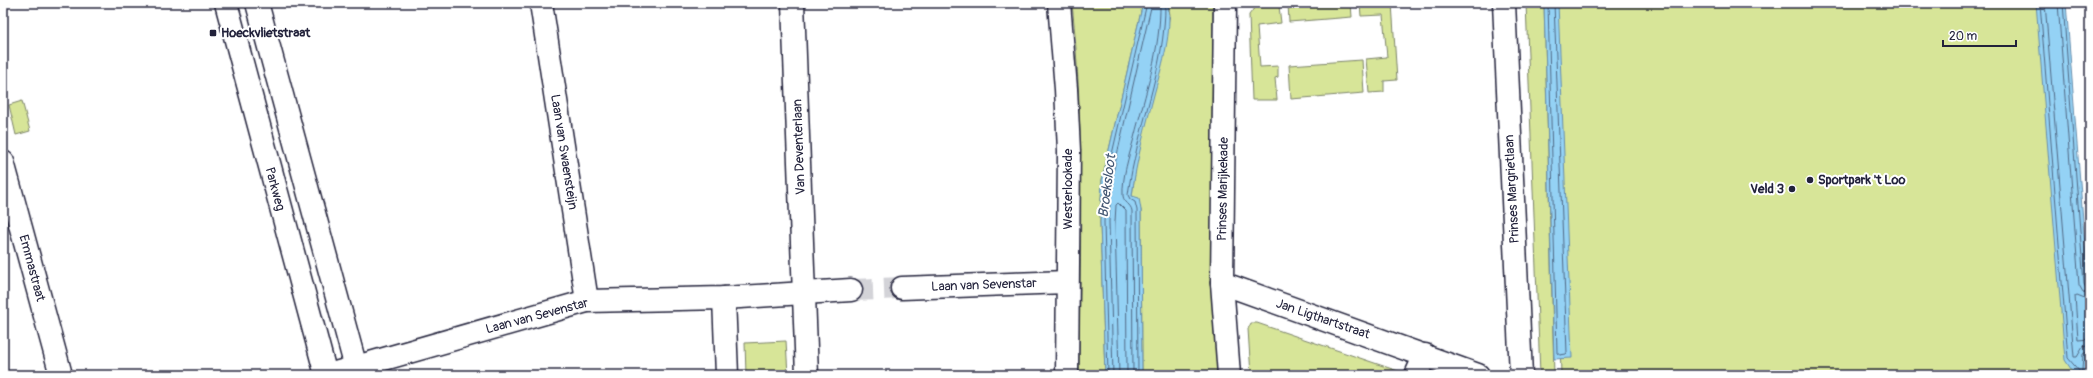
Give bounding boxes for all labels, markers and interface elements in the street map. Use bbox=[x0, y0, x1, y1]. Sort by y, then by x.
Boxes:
scale bar bbox=[1943, 22, 2016, 48]
place label: Hoeckvlietstraat bbox=[221, 25, 311, 41]
marker: Hoeckvlietstraat bbox=[208, 28, 218, 38]
text: 20 m bbox=[1949, 29, 1978, 44]
street label: Laan van Swaensteijn bbox=[547, 93, 581, 211]
street label: Van Deventerlaan bbox=[789, 99, 809, 195]
street label: Prinses Margrietlaan bbox=[1501, 134, 1523, 244]
street label: Prinses Marijkekade bbox=[1214, 136, 1232, 241]
street label: Westerlookade bbox=[1060, 148, 1076, 230]
water label: Broeksloot bbox=[1095, 152, 1119, 218]
street label: Parkweg bbox=[262, 165, 289, 213]
place label: Sportpark 't Loo bbox=[1818, 172, 1906, 188]
marker: Sportpark 't Loo bbox=[1805, 175, 1815, 185]
place label: Veld 3 bbox=[1750, 181, 1784, 197]
marker: Veld 3 bbox=[1787, 184, 1797, 194]
street label: Emmastraat bbox=[15, 233, 49, 304]
street label: Laan van Sevenstar bbox=[931, 275, 1037, 295]
street label: Laan van Sevenstar bbox=[484, 294, 590, 337]
street label: Jan Ligthartstraat bbox=[1274, 295, 1373, 343]

